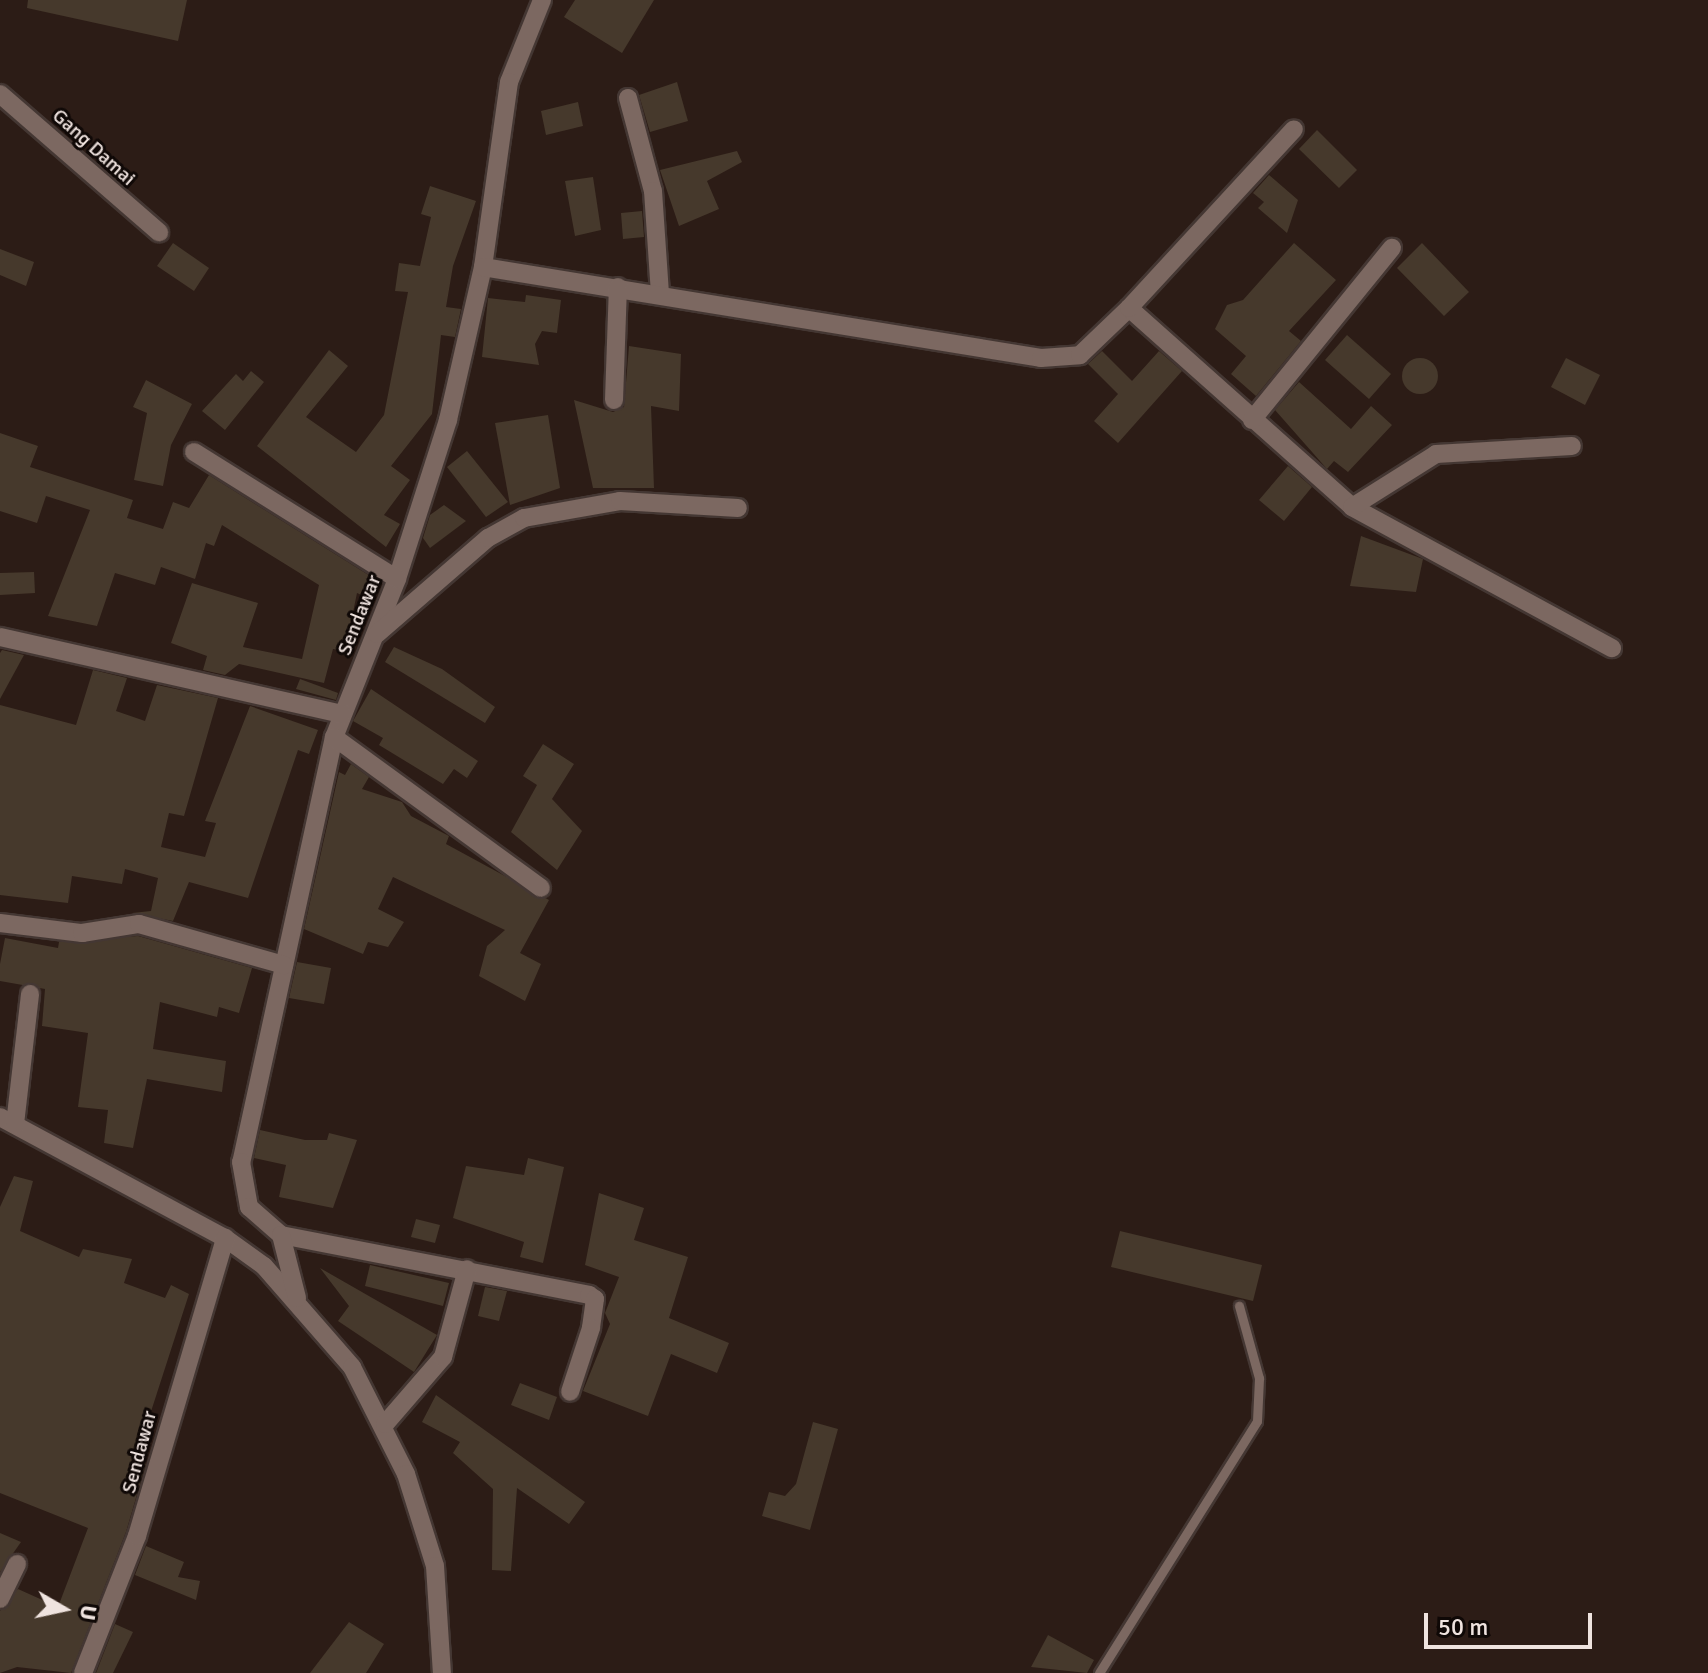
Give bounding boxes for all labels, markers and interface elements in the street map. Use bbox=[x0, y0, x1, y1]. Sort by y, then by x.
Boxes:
street label: Gang Damai bbox=[48, 104, 140, 190]
street label: Sendawar bbox=[332, 571, 386, 659]
street label: Sendawar bbox=[117, 1408, 161, 1496]
north arrow bbox=[24, 1569, 104, 1649]
scale bar bbox=[1428, 1597, 1596, 1647]
text: U bbox=[74, 1603, 103, 1622]
text: 50 m bbox=[1438, 1612, 1488, 1642]

